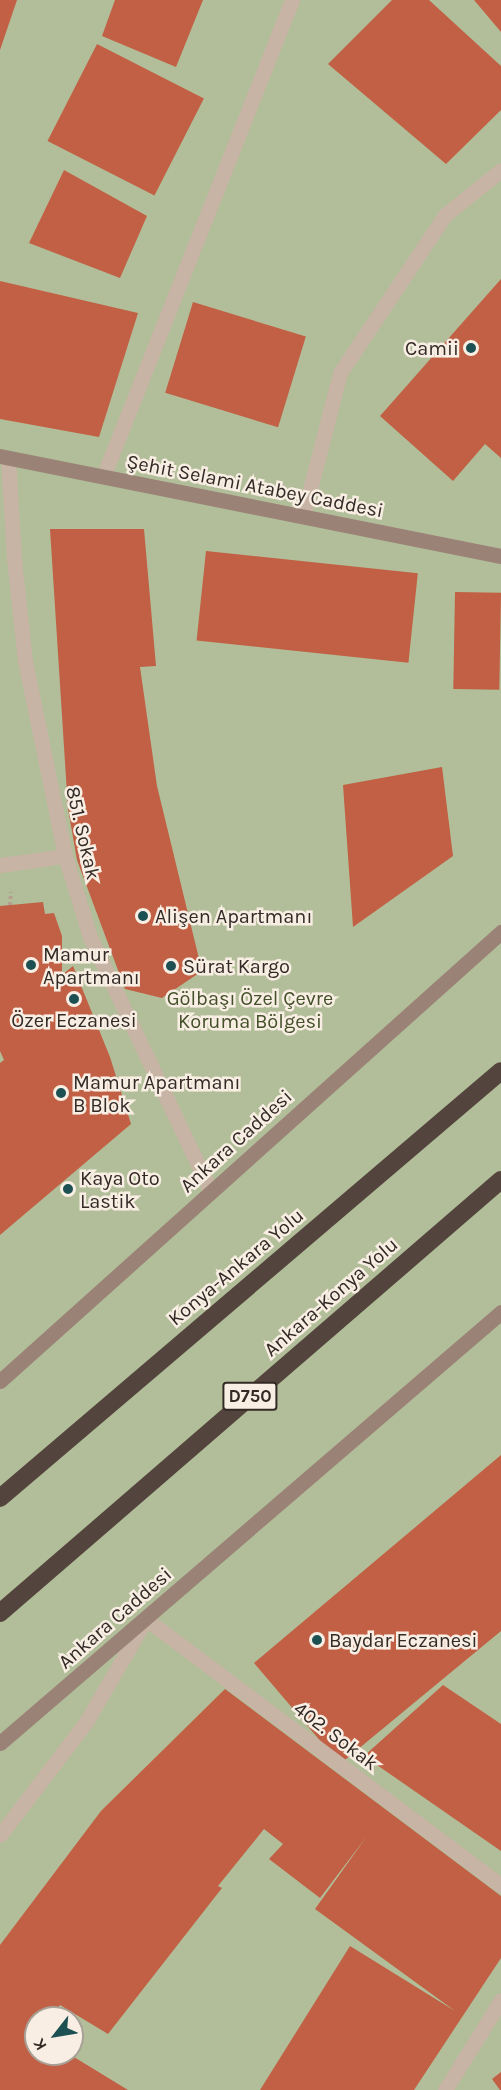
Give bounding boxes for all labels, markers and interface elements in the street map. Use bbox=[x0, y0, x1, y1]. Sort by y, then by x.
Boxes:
place label: Camii bbox=[405, 336, 459, 360]
marker: Camii bbox=[464, 341, 478, 355]
street label: Şehit Selami Atabey Caddesi bbox=[125, 449, 385, 523]
street label: 851. Sokak bbox=[61, 784, 105, 882]
place label: Alişen Apartmanı bbox=[155, 904, 312, 928]
marker: Alişen Apartmanı bbox=[136, 909, 150, 923]
place label: Mamur Apartmanı bbox=[43, 942, 140, 989]
place label: Sürat Kargo bbox=[183, 954, 290, 978]
marker: Mamur Apartmanı bbox=[24, 958, 38, 972]
marker: Sürat Kargo bbox=[164, 959, 178, 973]
park label: Gölbaşı Özel Çevre Koruma Bölgesi bbox=[167, 986, 333, 1033]
marker: Özer Eczanesi bbox=[67, 992, 81, 1006]
place label: Özer Eczanesi bbox=[11, 1008, 137, 1032]
place label: Mamur Apartmanı B Blok bbox=[73, 1070, 240, 1117]
street label: Ankara Caddesi bbox=[175, 1084, 297, 1198]
marker: Mamur Apartmanı B Blok bbox=[54, 1086, 68, 1100]
place label: Kaya Oto Lastik bbox=[80, 1166, 160, 1213]
marker: Kaya Oto Lastik bbox=[61, 1182, 75, 1196]
street label: Konya-Ankara Yolu bbox=[163, 1203, 309, 1331]
street label: Ankara-Konya Yolu bbox=[259, 1232, 403, 1362]
road number: D750 bbox=[222, 1381, 278, 1411]
street label: Ankara Caddesi bbox=[53, 1562, 177, 1674]
place label: Baydar Eczanesi bbox=[329, 1628, 477, 1652]
marker: Baydar Eczanesi bbox=[310, 1633, 324, 1647]
street label: 402. Sokak bbox=[289, 1696, 383, 1776]
north arrow bbox=[24, 2006, 84, 2066]
text: K bbox=[29, 2035, 51, 2054]

